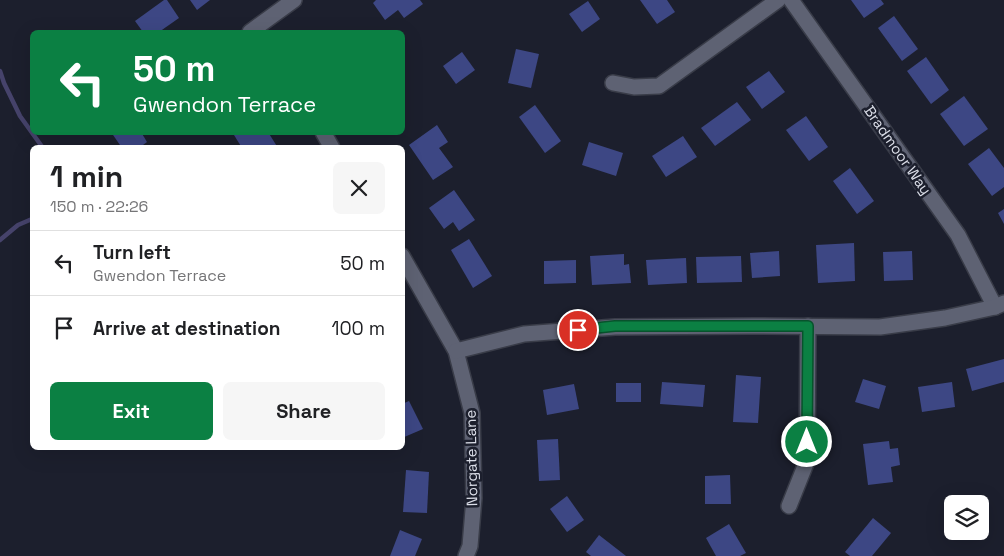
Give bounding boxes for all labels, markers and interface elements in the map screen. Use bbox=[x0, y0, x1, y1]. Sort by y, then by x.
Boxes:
text: 50 m bbox=[133, 47, 215, 91]
icon: left bbox=[50, 50, 115, 115]
text: Gwendon Terrace bbox=[133, 90, 316, 118]
street label: Bradmoor Way bbox=[860, 102, 936, 198]
text: 1 min bbox=[50, 157, 123, 196]
button: close bbox=[333, 162, 385, 214]
text: 150 m · 22:26 bbox=[50, 196, 148, 217]
text: Turn left bbox=[93, 240, 171, 265]
icon: left bbox=[50, 249, 78, 277]
text: 50 m bbox=[340, 251, 385, 276]
text: Gwendon Terrace bbox=[93, 265, 226, 286]
pin bbox=[557, 309, 599, 351]
icon: arrive bbox=[50, 314, 78, 342]
text: Arrive at destination bbox=[93, 316, 281, 341]
text: 100 m bbox=[331, 316, 385, 341]
icon: arrive bbox=[564, 316, 592, 344]
button: Exit bbox=[50, 382, 213, 440]
button: Share bbox=[223, 382, 385, 440]
street label: Norgate Lane bbox=[461, 409, 481, 506]
position arrow bbox=[780, 415, 832, 467]
map controls bbox=[944, 495, 989, 540]
button: layers bbox=[944, 495, 989, 540]

